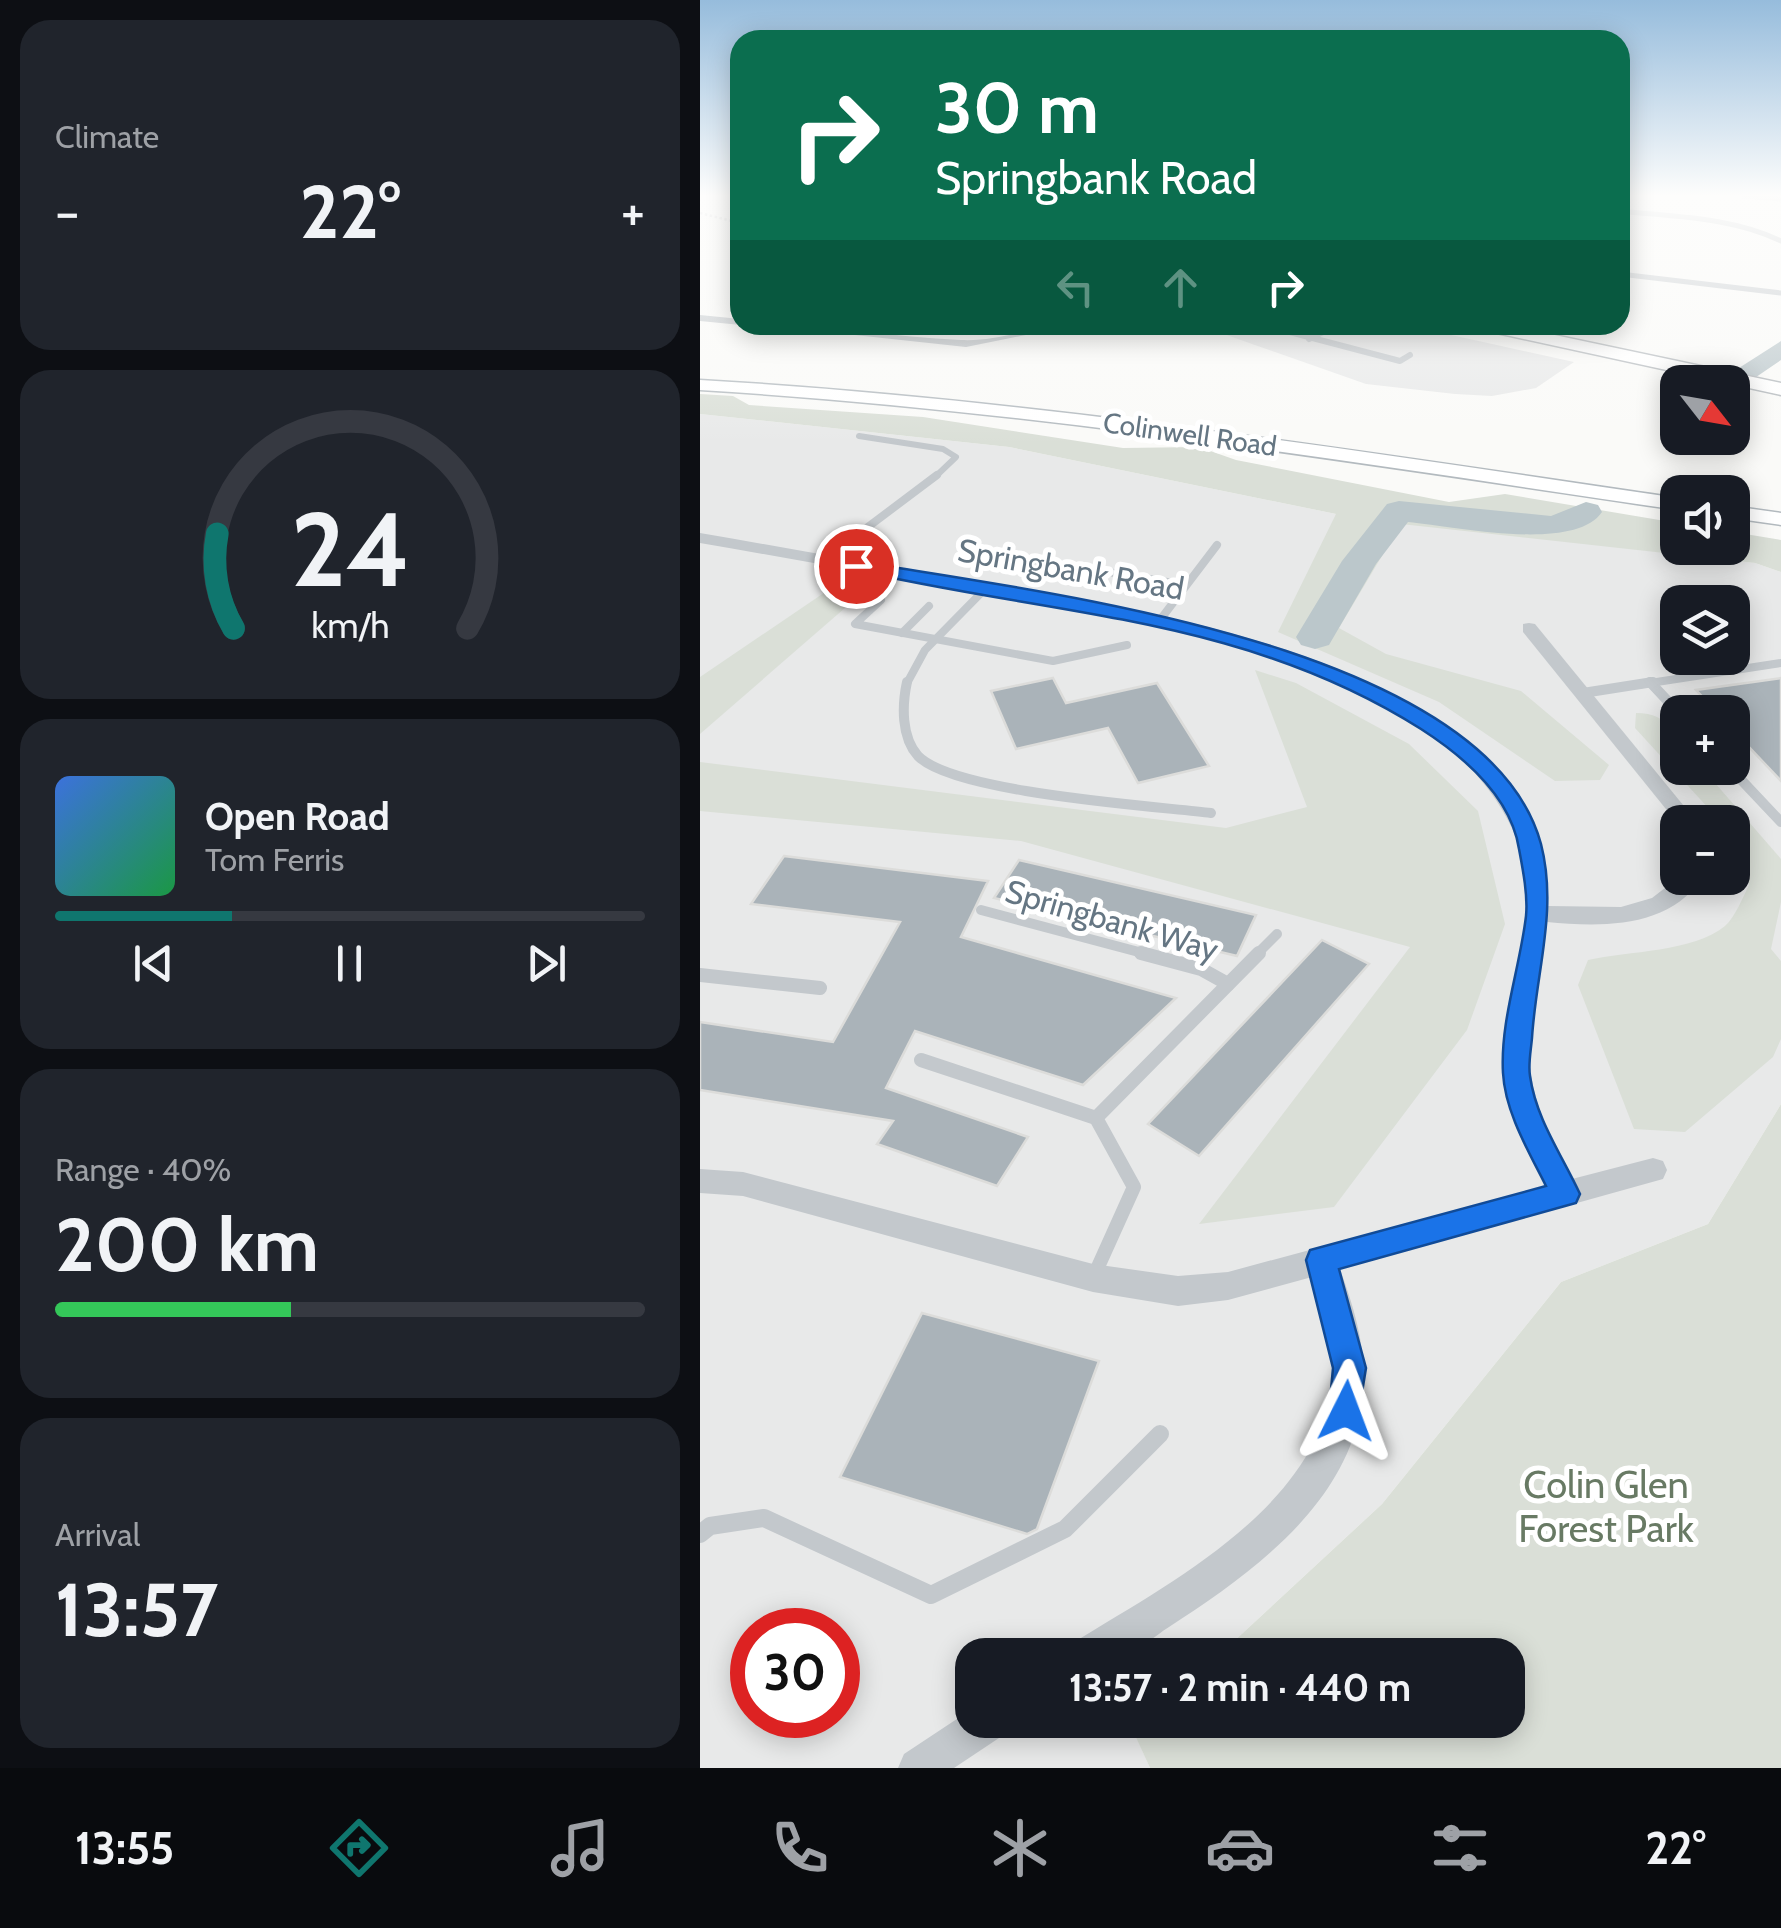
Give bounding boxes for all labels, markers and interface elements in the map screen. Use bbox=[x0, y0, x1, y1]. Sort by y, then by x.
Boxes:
text: 30 m bbox=[935, 65, 1099, 151]
icon: right bbox=[770, 70, 900, 200]
text: Climate bbox=[55, 117, 159, 156]
text: Springbank Road bbox=[935, 151, 1257, 205]
text: 22° bbox=[299, 166, 401, 257]
text: − bbox=[55, 178, 79, 245]
text: + bbox=[621, 178, 645, 245]
icon: left bbox=[1048, 260, 1103, 315]
icon: ahead bbox=[1153, 260, 1208, 315]
icon: right bbox=[1258, 260, 1313, 315]
north arrow bbox=[1660, 365, 1750, 455]
map controls bbox=[1660, 365, 1750, 895]
street label: Colinwell Road bbox=[1101, 405, 1279, 463]
button: sound bbox=[1660, 475, 1750, 565]
text: 24 bbox=[290, 486, 410, 612]
pin bbox=[814, 524, 899, 609]
street label: Springbank Road bbox=[955, 530, 1187, 608]
icon: arrive bbox=[829, 539, 884, 594]
button: layers bbox=[1660, 585, 1750, 675]
text: km/h bbox=[311, 604, 389, 647]
button: + bbox=[1660, 695, 1750, 785]
text: Open Road bbox=[205, 793, 390, 840]
button: − bbox=[1660, 805, 1750, 895]
text: Tom Ferris bbox=[205, 840, 344, 879]
street label: Springbank Way bbox=[1001, 871, 1223, 969]
icon: previous bbox=[126, 936, 181, 991]
icon: pause bbox=[322, 936, 377, 991]
icon: next bbox=[519, 936, 574, 991]
text: Range · 40% bbox=[55, 1150, 231, 1189]
text: 200 km bbox=[55, 1199, 319, 1290]
position arrow bbox=[1294, 1359, 1398, 1463]
park label: Colin Glen Forest Park bbox=[1518, 1461, 1694, 1552]
text: Arrival bbox=[55, 1515, 140, 1554]
text: 13:57 bbox=[55, 1564, 218, 1655]
speed limit sign: 30 bbox=[730, 1608, 860, 1738]
text: 13:57 · 2 min · 440 m bbox=[1069, 1664, 1411, 1711]
icon: directions bbox=[324, 1813, 394, 1883]
icon: music bbox=[545, 1813, 615, 1883]
icon: phone bbox=[765, 1813, 835, 1883]
icon: climate bbox=[985, 1813, 1055, 1883]
icon: car bbox=[1205, 1813, 1275, 1883]
icon: filters bbox=[1425, 1813, 1495, 1883]
text: 13:55 bbox=[75, 1821, 174, 1875]
text: 22° bbox=[1645, 1821, 1706, 1875]

